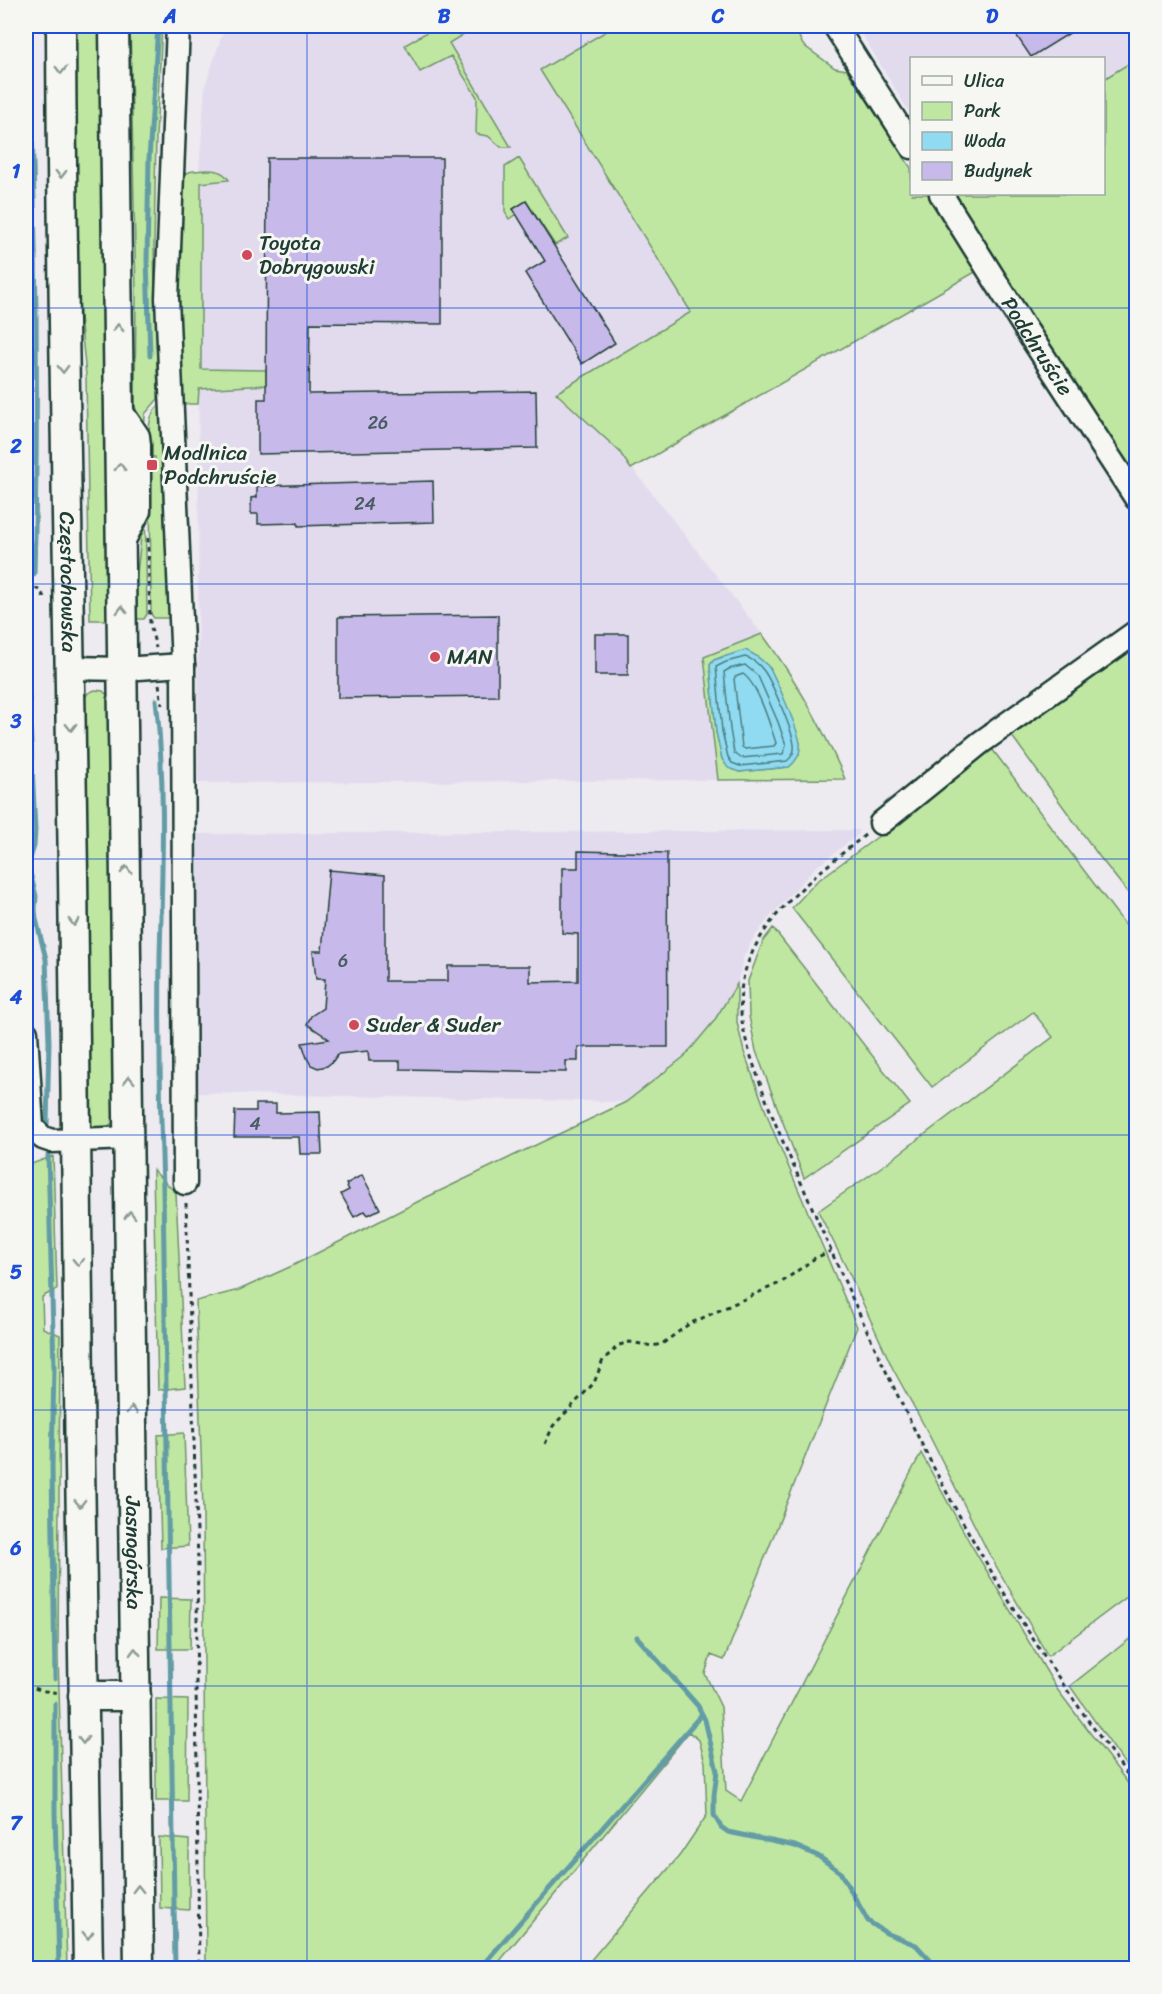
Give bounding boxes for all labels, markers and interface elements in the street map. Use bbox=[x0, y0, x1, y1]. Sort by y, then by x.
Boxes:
text: A bbox=[162, 0, 177, 34]
text: B bbox=[438, 0, 451, 34]
text: C bbox=[711, 0, 725, 34]
text: D bbox=[986, 0, 999, 34]
legend bbox=[910, 57, 1105, 195]
text: Ulica bbox=[964, 65, 1005, 97]
one-way arrow bbox=[55, 66, 67, 75]
text: Park bbox=[964, 95, 1001, 127]
text: Woda bbox=[964, 125, 1007, 157]
text: 1 bbox=[12, 154, 21, 189]
text: Budynek bbox=[964, 155, 1033, 187]
one-way arrow bbox=[55, 169, 67, 178]
place label: Toyota Dobrygowski bbox=[259, 224, 376, 286]
marker: Toyota Dobrygowski bbox=[240, 248, 254, 262]
street label: Podchruście bbox=[991, 289, 1084, 404]
one-way arrow bbox=[112, 324, 124, 333]
one-way arrow bbox=[57, 364, 70, 373]
house number: 26 bbox=[368, 407, 388, 439]
text: 2 bbox=[9, 429, 22, 464]
place label: Modlnica Podchruście bbox=[164, 434, 277, 496]
marker: Modlnica Podchruście bbox=[145, 458, 159, 472]
one-way arrow bbox=[114, 462, 126, 471]
house number: 24 bbox=[354, 488, 376, 520]
street label: Częstochowska bbox=[48, 511, 88, 653]
one-way arrow bbox=[116, 606, 129, 615]
place label: MAN bbox=[447, 638, 493, 676]
marker: MAN bbox=[428, 650, 442, 664]
text: 3 bbox=[10, 704, 22, 739]
one-way arrow bbox=[65, 722, 77, 731]
one-way arrow bbox=[120, 866, 132, 875]
one-way arrow bbox=[67, 917, 80, 926]
house number: 6 bbox=[338, 945, 348, 977]
text: 4 bbox=[9, 980, 23, 1015]
place label: Suder & Suder bbox=[366, 1006, 501, 1044]
marker: Suder & Suder bbox=[347, 1018, 361, 1032]
one-way arrow bbox=[123, 1075, 135, 1084]
house number: 4 bbox=[249, 1108, 261, 1140]
one-way arrow bbox=[124, 1211, 136, 1220]
text: 5 bbox=[10, 1255, 22, 1290]
one-way arrow bbox=[71, 1257, 84, 1266]
one-way arrow bbox=[126, 1406, 138, 1415]
street label: Jasnogórska bbox=[114, 1495, 153, 1610]
one-way arrow bbox=[74, 1499, 87, 1508]
text: 6 bbox=[9, 1531, 22, 1566]
one-way arrow bbox=[129, 1648, 141, 1657]
one-way arrow bbox=[77, 1736, 90, 1745]
text: 7 bbox=[10, 1806, 23, 1841]
one-way arrow bbox=[132, 1885, 144, 1894]
one-way arrow bbox=[81, 1931, 94, 1940]

